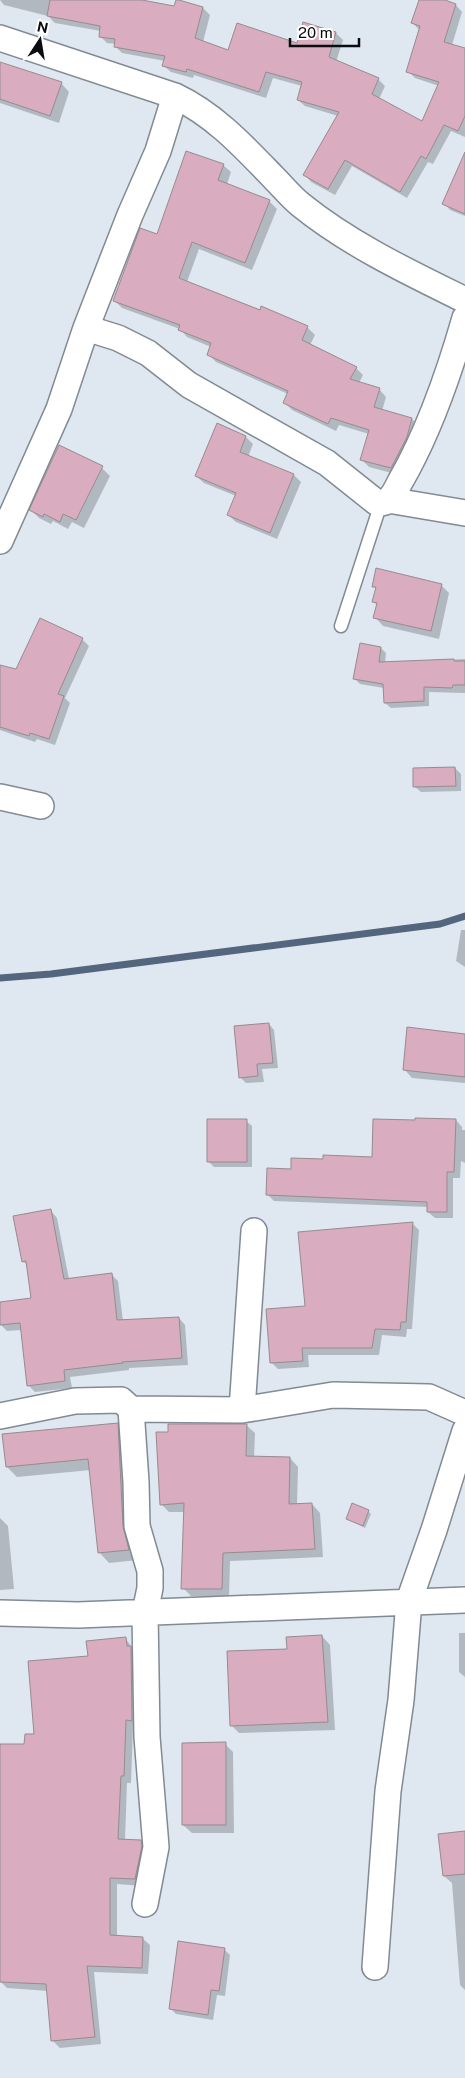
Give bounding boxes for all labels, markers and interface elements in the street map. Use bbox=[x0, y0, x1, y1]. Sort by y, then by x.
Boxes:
north arrow bbox=[15, 15, 65, 65]
scale bar bbox=[290, 15, 359, 47]
text: N bbox=[36, 18, 50, 36]
text: 20 m bbox=[298, 24, 333, 41]

